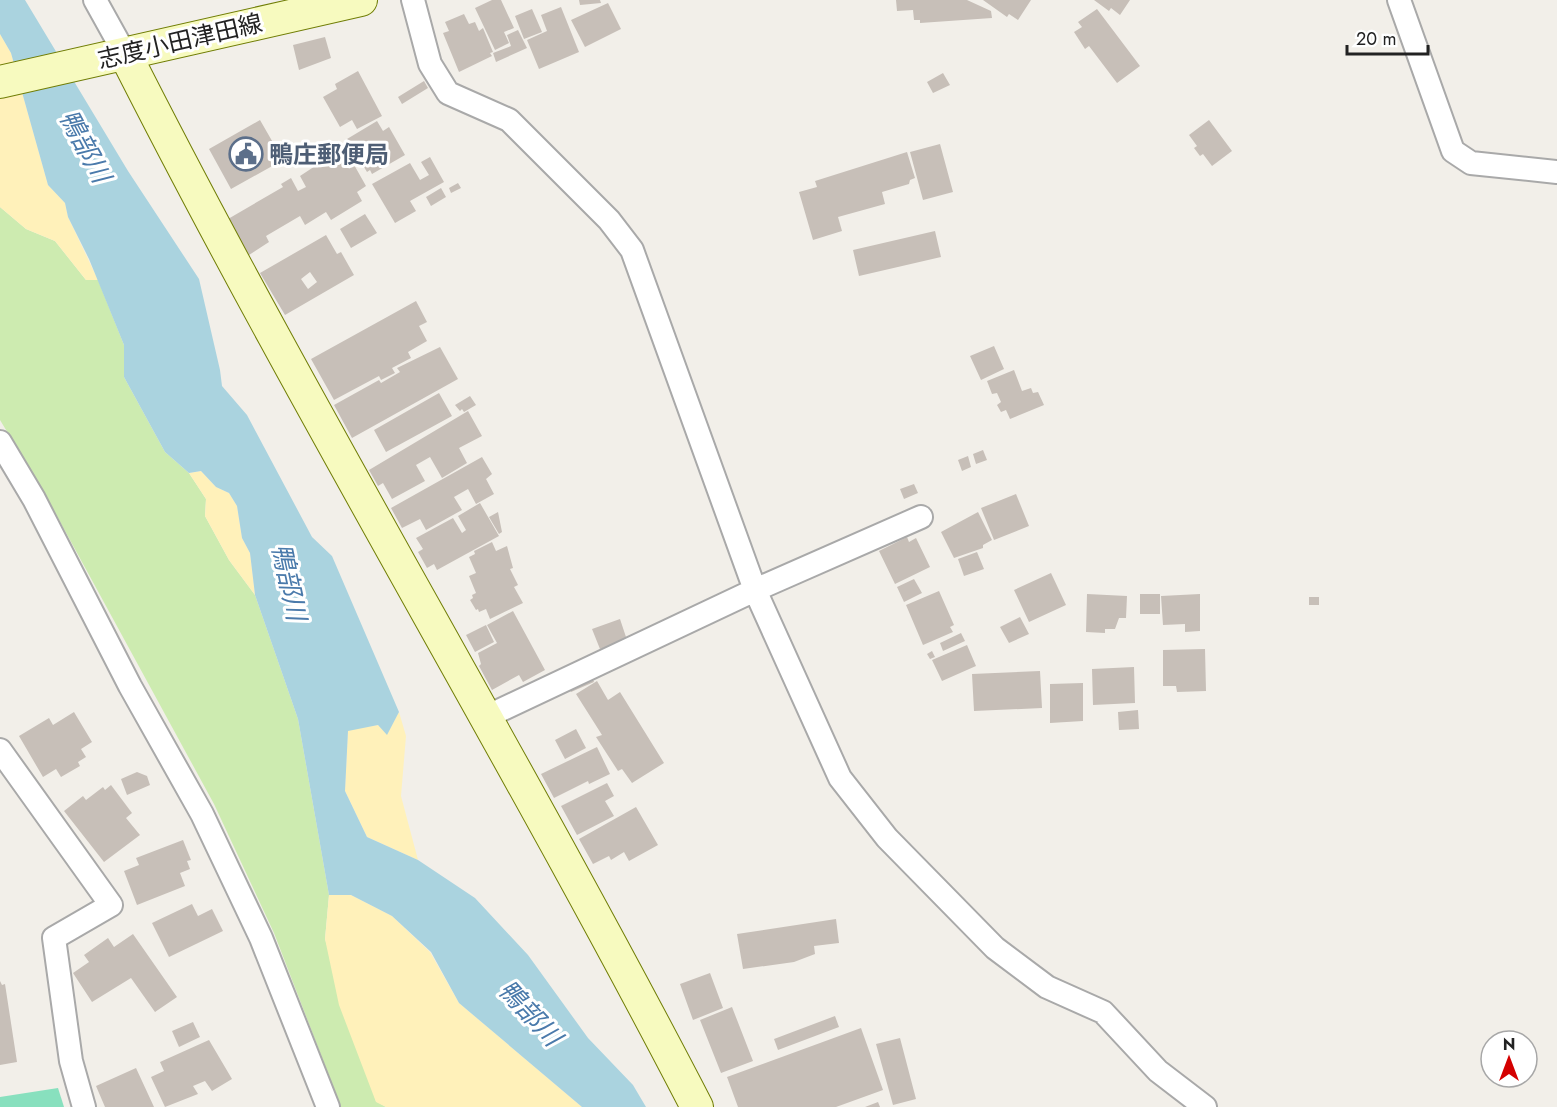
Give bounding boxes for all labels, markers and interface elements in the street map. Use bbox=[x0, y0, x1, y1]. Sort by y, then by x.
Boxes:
street label: 志度小田津田線 bbox=[94, 5, 266, 77]
scale bar bbox=[1347, 18, 1428, 56]
text: 20 m bbox=[1356, 26, 1396, 52]
water label: 鴨部川 bbox=[50, 103, 121, 192]
public building icon: 鴨庄郵便局 bbox=[228, 136, 264, 172]
place label: 鴨庄郵便局 bbox=[269, 137, 389, 172]
water label: 鴨部川 bbox=[262, 540, 316, 627]
water label: 鴨部川 bbox=[490, 972, 573, 1057]
north arrow bbox=[1479, 1029, 1539, 1089]
text: N bbox=[1503, 1033, 1515, 1056]

